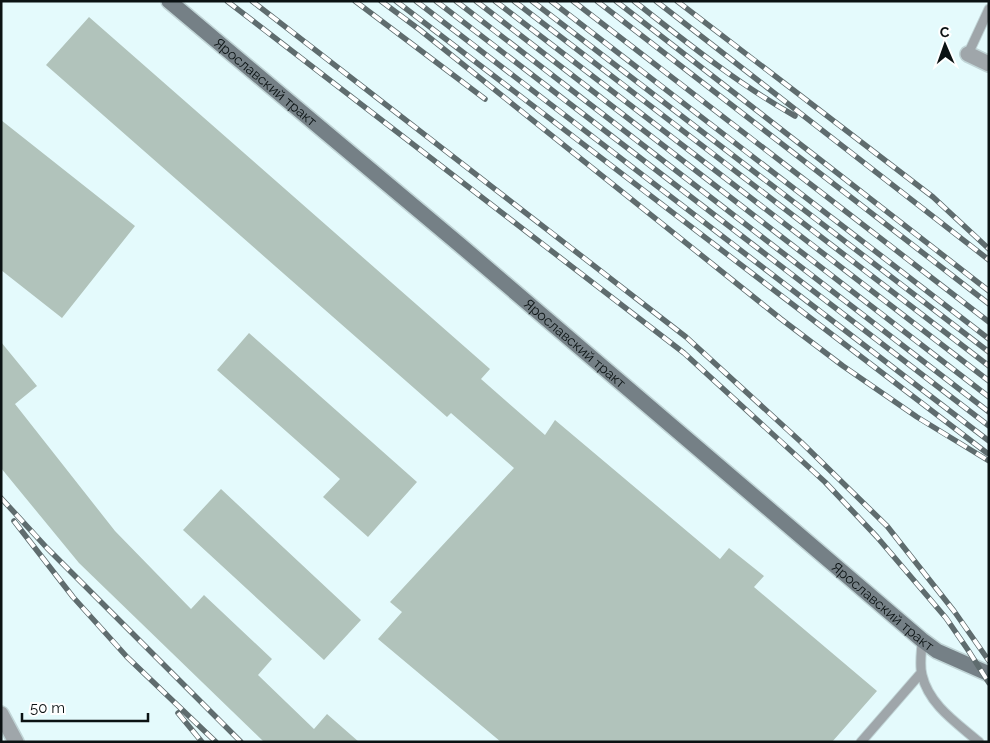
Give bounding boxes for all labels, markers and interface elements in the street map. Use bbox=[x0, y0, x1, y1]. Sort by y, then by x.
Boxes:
north arrow bbox=[920, 20, 970, 70]
text: С bbox=[939, 24, 950, 40]
street label: Ярославский тракт bbox=[211, 34, 320, 130]
street label: Ярославский тракт bbox=[521, 295, 629, 391]
street label: Ярославский тракт bbox=[829, 559, 937, 654]
scale bar bbox=[22, 690, 149, 722]
text: 50 m bbox=[30, 699, 65, 717]

